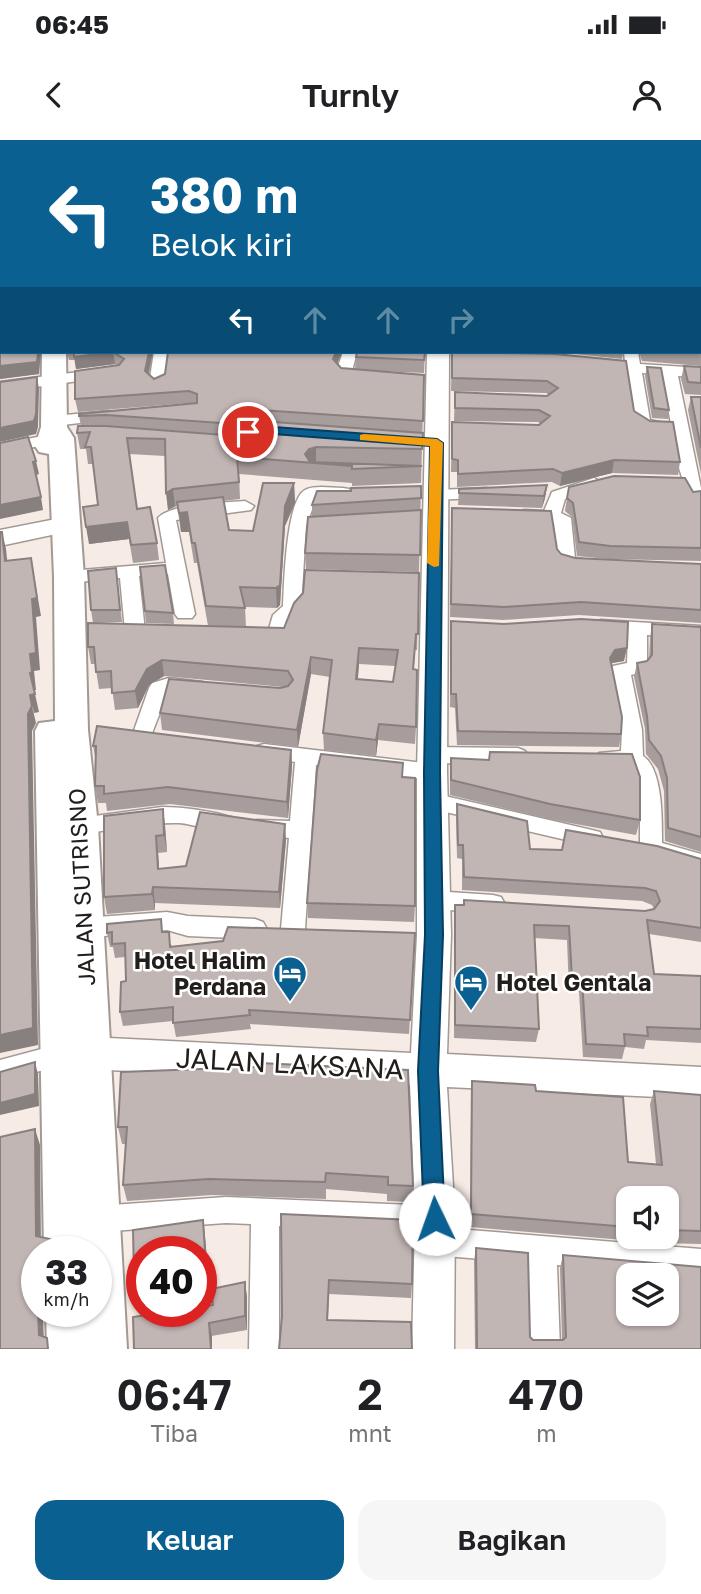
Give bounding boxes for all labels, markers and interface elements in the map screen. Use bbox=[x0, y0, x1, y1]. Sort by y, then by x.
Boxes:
text: 06:45 bbox=[35, 9, 109, 40]
icon: back bbox=[35, 76, 73, 114]
text: Turnly bbox=[302, 76, 399, 114]
icon: person bbox=[628, 76, 666, 114]
text: 380 m bbox=[150, 165, 298, 224]
icon: left bbox=[35, 168, 126, 259]
text: Belok kiri bbox=[150, 225, 293, 263]
icon: left bbox=[223, 301, 261, 339]
icon: ahead bbox=[296, 301, 334, 339]
icon: ahead bbox=[369, 301, 407, 339]
icon: right bbox=[442, 301, 480, 339]
pin bbox=[218, 402, 278, 462]
icon: arrive bbox=[229, 413, 267, 451]
street label: JALAN SUTRISNO bbox=[62, 788, 100, 986]
place label: Hotel Halim Perdana bbox=[134, 946, 266, 1000]
hotel icon: Hotel Halim Perdana bbox=[271, 954, 309, 1003]
hotel icon: Hotel Gentala bbox=[452, 963, 490, 1012]
place label: Hotel Gentala bbox=[496, 968, 651, 996]
street label: JALAN LAKSANA bbox=[175, 1041, 405, 1085]
position arrow bbox=[398, 1182, 472, 1256]
map controls bbox=[616, 1186, 679, 1326]
button: sound bbox=[616, 1186, 679, 1249]
speed limit sign: 40 bbox=[126, 1236, 217, 1327]
text: 33 bbox=[45, 1251, 88, 1293]
button: layers bbox=[616, 1263, 679, 1326]
text: km/h bbox=[44, 1288, 89, 1310]
text: 06:47 bbox=[117, 1369, 232, 1419]
text: 2 bbox=[358, 1369, 383, 1419]
text: 470 bbox=[508, 1369, 584, 1419]
text: Tiba bbox=[150, 1419, 198, 1447]
text: mnt bbox=[348, 1419, 392, 1447]
text: m bbox=[536, 1419, 557, 1447]
button: Keluar bbox=[35, 1500, 344, 1580]
button: Bagikan bbox=[358, 1500, 666, 1580]

